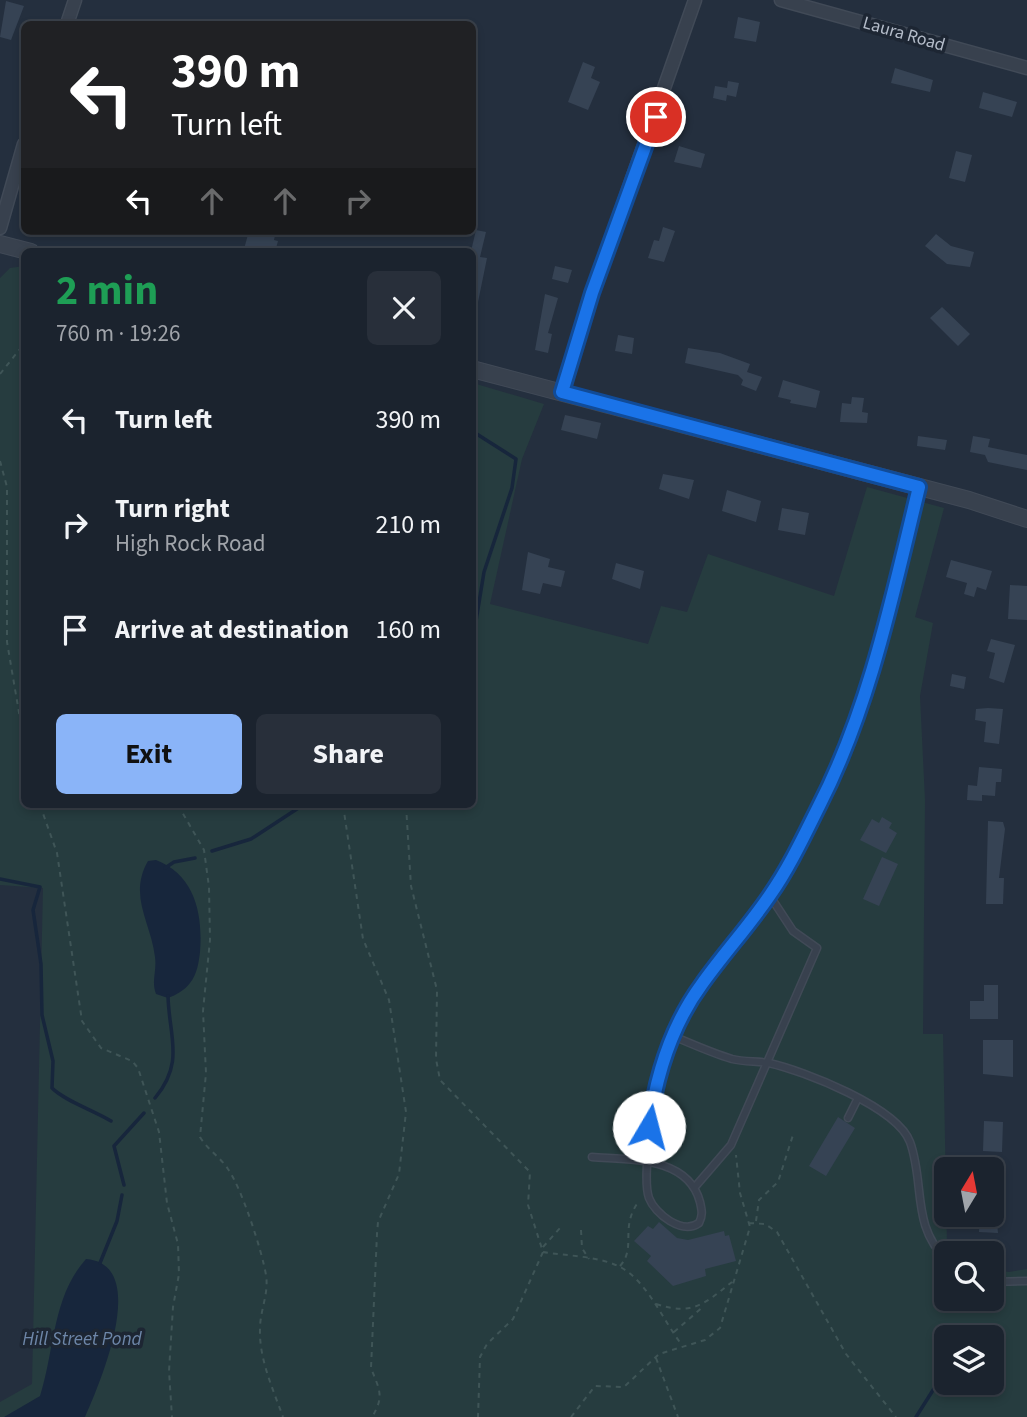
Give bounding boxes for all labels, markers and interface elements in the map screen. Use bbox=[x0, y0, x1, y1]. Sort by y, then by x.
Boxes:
street label: Laura Road bbox=[860, 10, 948, 58]
text: 390 m bbox=[171, 37, 300, 107]
icon: left bbox=[56, 49, 147, 140]
pin bbox=[626, 87, 686, 147]
icon: arrive bbox=[637, 98, 675, 136]
text: Turn left bbox=[171, 102, 282, 148]
icon: left bbox=[120, 182, 158, 220]
icon: ahead bbox=[193, 182, 231, 220]
icon: ahead bbox=[266, 182, 304, 220]
icon: right bbox=[339, 182, 377, 220]
text: 2 min bbox=[56, 261, 158, 321]
button: close bbox=[367, 271, 441, 345]
text: 760 m · 19:26 bbox=[56, 317, 180, 350]
icon: left bbox=[56, 401, 94, 439]
text: Turn left bbox=[115, 401, 212, 438]
text: 390 m bbox=[375, 401, 441, 438]
text: Turn right bbox=[115, 490, 230, 527]
icon: right bbox=[56, 506, 94, 544]
text: 210 m bbox=[375, 506, 441, 543]
text: High Rock Road bbox=[115, 527, 266, 560]
icon: arrive bbox=[56, 611, 94, 649]
text: Arrive at destination bbox=[115, 611, 349, 648]
text: 160 m bbox=[375, 611, 441, 648]
button: Exit bbox=[56, 714, 242, 794]
button: Share bbox=[256, 714, 441, 794]
position arrow bbox=[612, 1090, 686, 1164]
north arrow bbox=[934, 1157, 1004, 1227]
map controls bbox=[934, 1157, 1004, 1395]
button: search bbox=[934, 1241, 1004, 1311]
button: layers bbox=[934, 1325, 1004, 1395]
water label: Hill Street Pond bbox=[22, 1326, 143, 1353]

